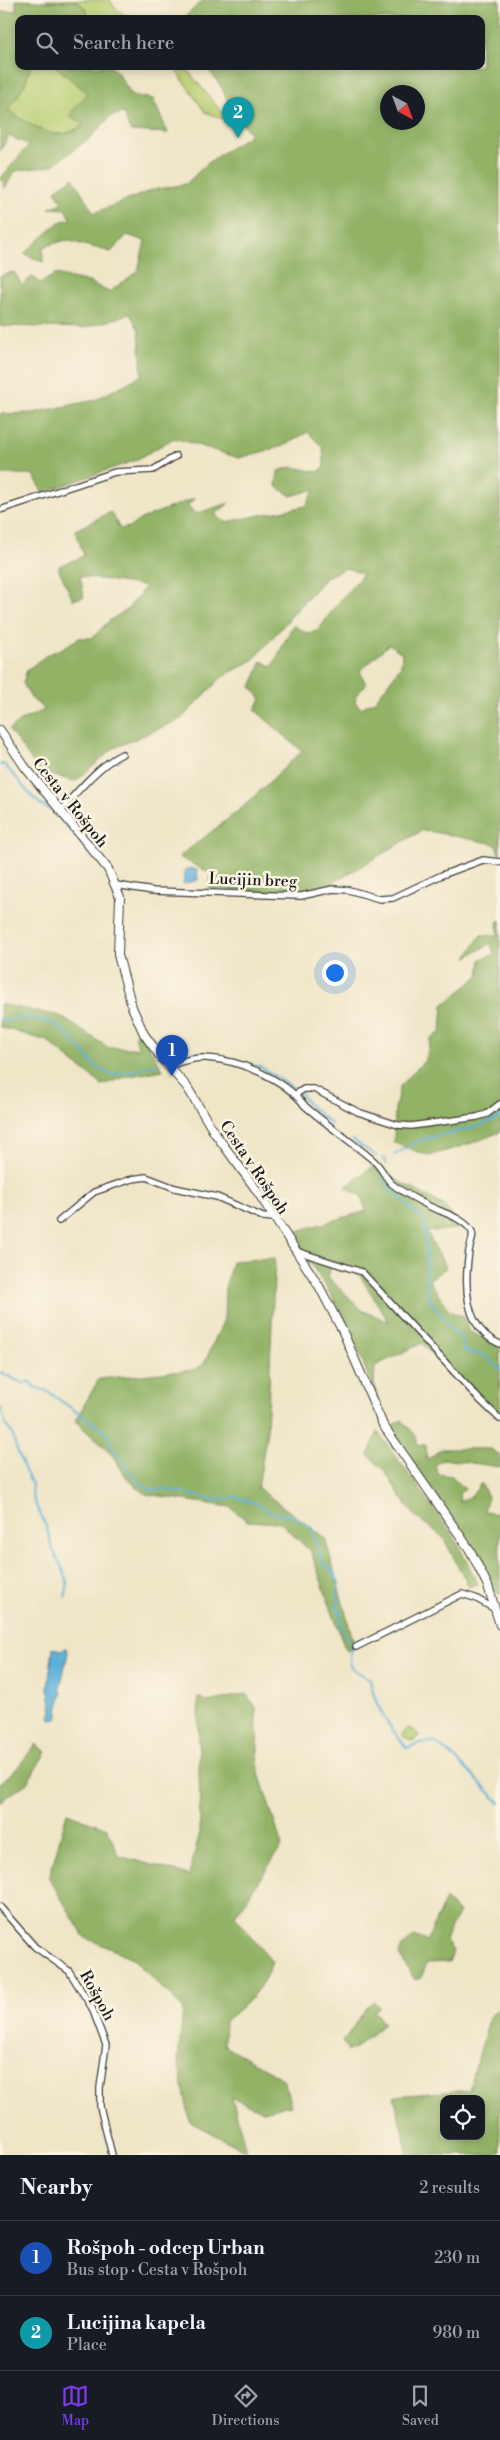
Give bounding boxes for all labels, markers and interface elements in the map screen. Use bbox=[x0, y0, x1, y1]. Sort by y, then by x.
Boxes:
search box bbox=[15, 15, 485, 70]
icon: search bbox=[33, 29, 61, 57]
text: Search here bbox=[73, 31, 174, 55]
north arrow bbox=[380, 85, 425, 130]
pin: 2 bbox=[222, 97, 254, 138]
street label: Cesta v Rošpoh bbox=[28, 754, 113, 852]
street label: Lucijin breg bbox=[208, 868, 298, 892]
your location bbox=[322, 960, 348, 986]
pin: 1 bbox=[156, 1035, 188, 1076]
street label: Cesta v Rošpoh bbox=[215, 1117, 293, 1219]
street label: Rošpoh bbox=[75, 1967, 119, 2025]
map controls bbox=[440, 2095, 485, 2140]
button: locate bbox=[440, 2095, 485, 2140]
text: Nearby bbox=[20, 2175, 93, 2201]
text: 2 results bbox=[419, 2178, 480, 2198]
text: Rošpoh - odcep Urban bbox=[67, 2236, 265, 2260]
text: 1 bbox=[32, 2248, 40, 2268]
text: 230 m bbox=[434, 2248, 480, 2268]
text: Bus stop · Cesta v Rošpoh bbox=[67, 2260, 247, 2280]
text: Lucijina kapela bbox=[67, 2311, 206, 2335]
text: 2 bbox=[31, 2323, 41, 2343]
text: 980 m bbox=[433, 2323, 480, 2343]
text: Place bbox=[67, 2335, 107, 2355]
tab: Map bbox=[61, 2382, 89, 2430]
tab: Directions bbox=[212, 2382, 279, 2430]
tab: Saved bbox=[402, 2382, 439, 2430]

